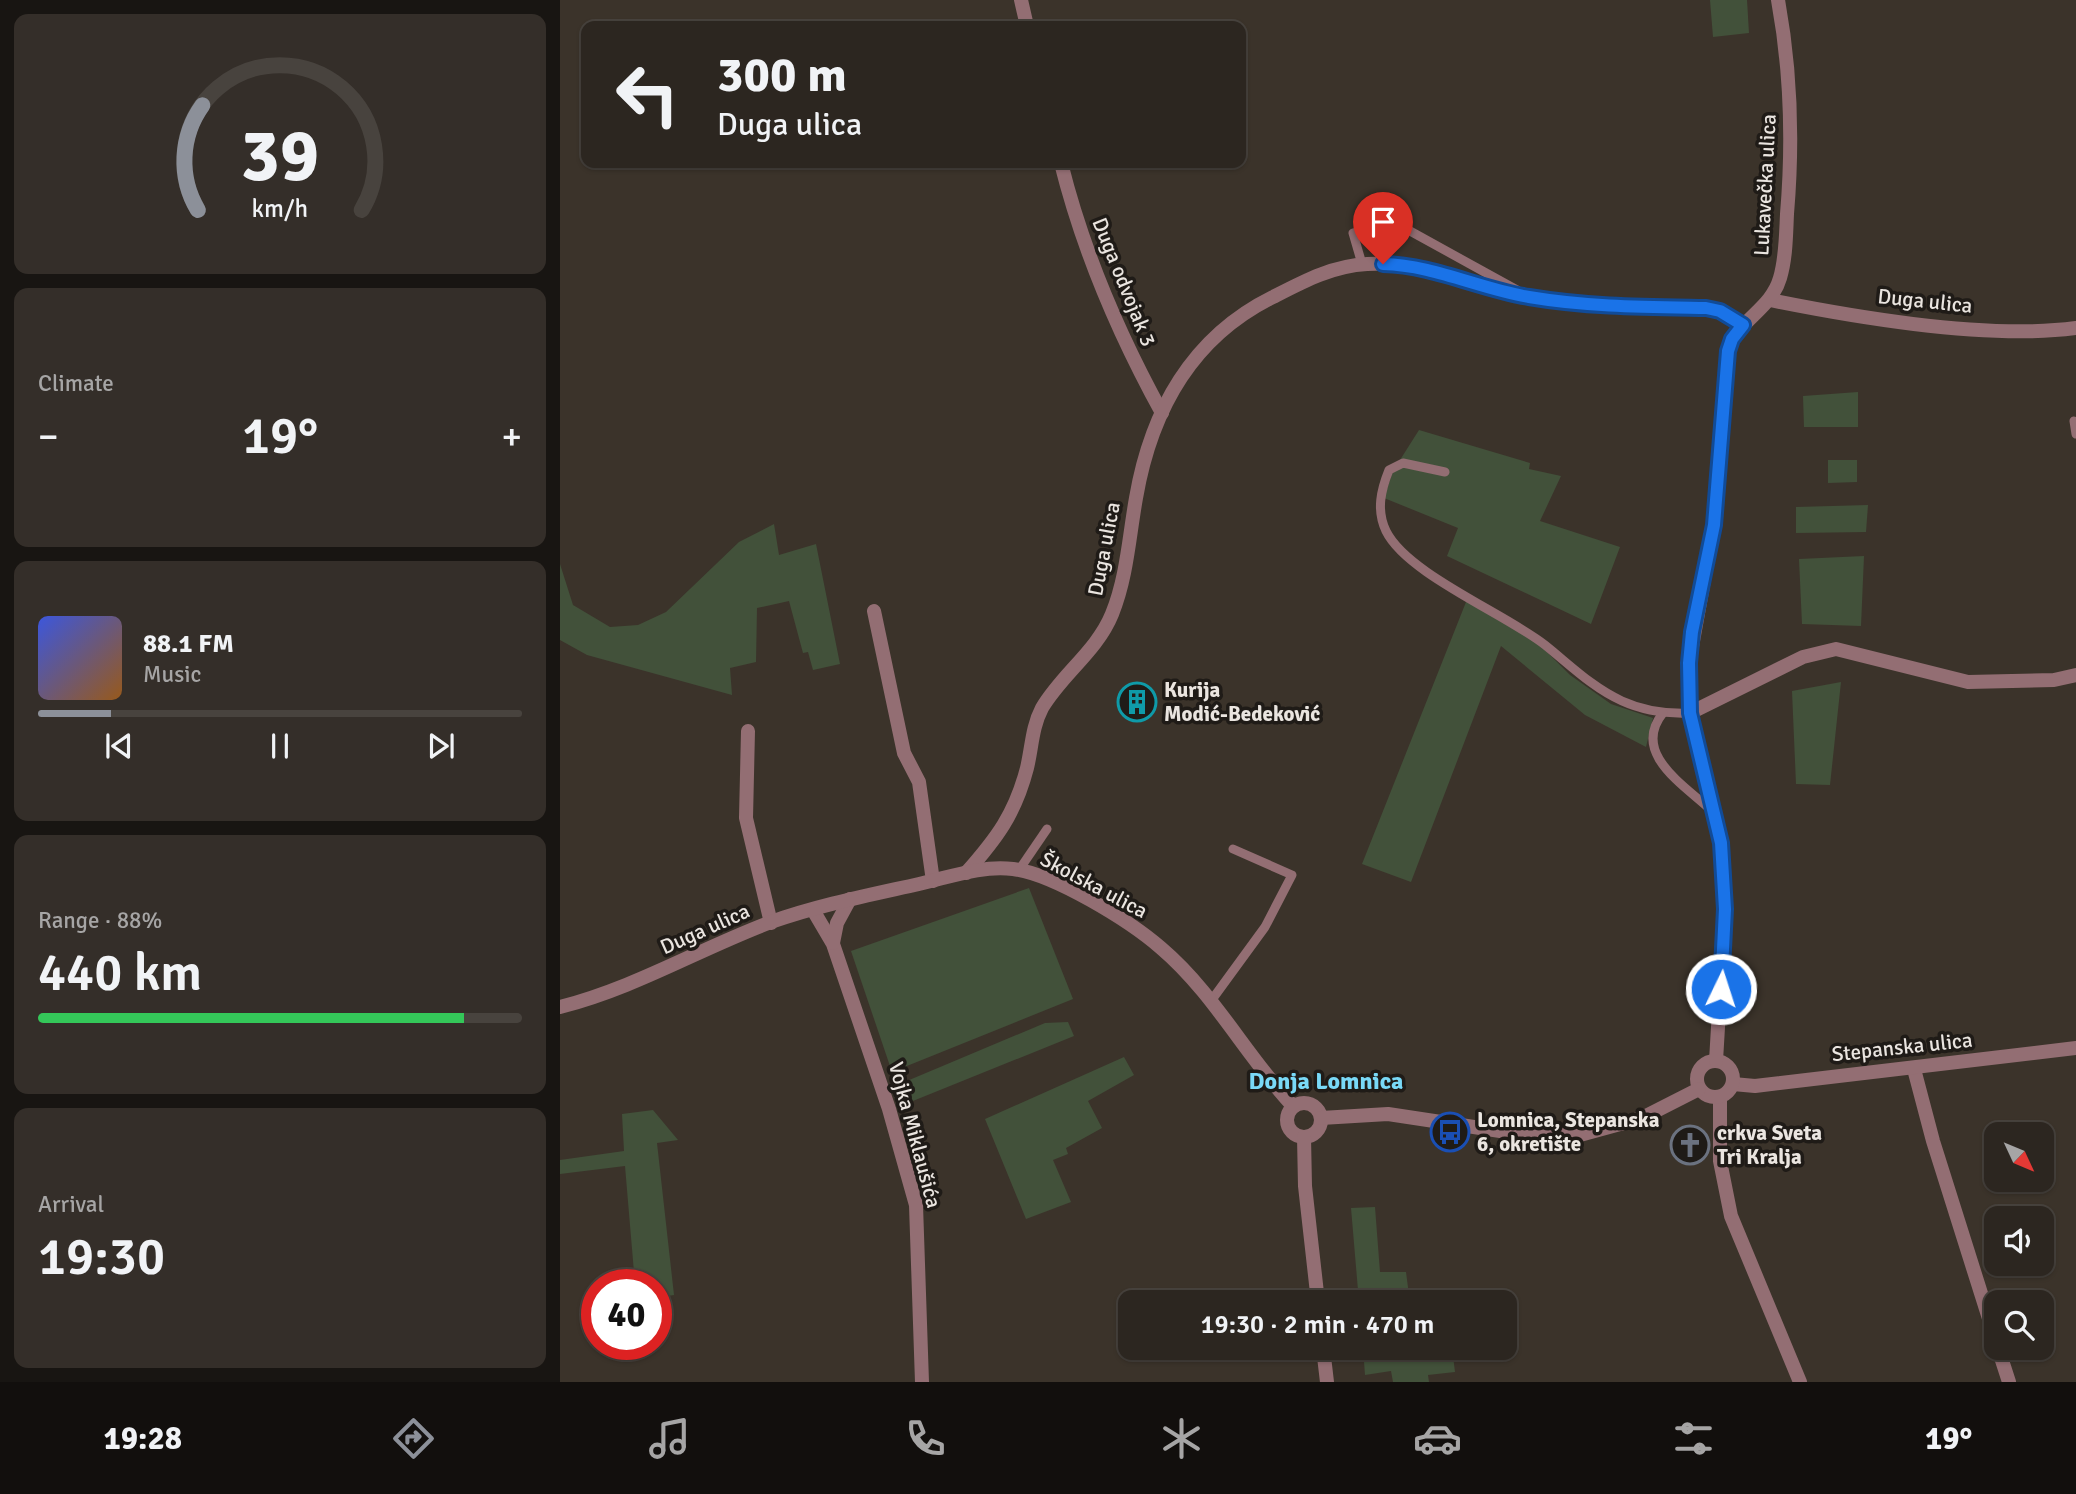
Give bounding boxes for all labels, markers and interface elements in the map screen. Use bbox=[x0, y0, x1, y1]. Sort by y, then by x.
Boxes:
text: 300 m bbox=[717, 45, 847, 105]
icon: left bbox=[602, 49, 693, 140]
text: Duga ulica bbox=[717, 105, 862, 144]
text: 39 bbox=[241, 112, 319, 201]
street label: Lukavečka ulica bbox=[1748, 113, 1782, 257]
pin bbox=[1353, 192, 1413, 264]
text: km/h bbox=[252, 193, 308, 224]
icon: arrive bbox=[1364, 203, 1402, 241]
street label: Duga odvojak 3 bbox=[1086, 214, 1162, 350]
street label: Duga ulica bbox=[1876, 283, 1974, 319]
text: Climate bbox=[38, 369, 114, 398]
text: 19° bbox=[242, 404, 318, 468]
text: − bbox=[38, 413, 59, 460]
text: + bbox=[501, 413, 522, 460]
street label: Duga ulica bbox=[1082, 500, 1126, 598]
text: 88.1 FM bbox=[143, 628, 234, 660]
text: Music bbox=[143, 660, 201, 689]
place label: Kurija Modić-Bedeković bbox=[1164, 677, 1320, 727]
building icon: Kurija Modić-Bedeković bbox=[1116, 681, 1158, 723]
icon: previous bbox=[100, 727, 138, 765]
icon: pause bbox=[261, 727, 299, 765]
icon: next bbox=[422, 727, 460, 765]
street label: Školska ulica bbox=[1036, 846, 1152, 924]
street label: Duga ulica bbox=[656, 898, 754, 960]
text: Range · 88% bbox=[38, 906, 162, 935]
text: 440 km bbox=[38, 941, 202, 1005]
position arrow bbox=[1684, 952, 1758, 1026]
street label: Stepanska ulica bbox=[1830, 1027, 1974, 1067]
street label: Vojka Miklaušića bbox=[883, 1059, 947, 1211]
district label: Donja Lomnica bbox=[1249, 1066, 1403, 1096]
place label: Lomnica, Stepanska 6, okretište bbox=[1477, 1107, 1660, 1157]
bus stop icon: Lomnica, Stepanska 6, okretište bbox=[1429, 1111, 1471, 1153]
place label: crkva Sveta Tri Kralja bbox=[1717, 1120, 1822, 1170]
north arrow bbox=[1984, 1122, 2054, 1192]
map controls bbox=[1984, 1122, 2054, 1360]
church icon: crkva Sveta Tri Kralja bbox=[1669, 1124, 1711, 1166]
text: Arrival bbox=[38, 1190, 104, 1219]
button: sound bbox=[1984, 1206, 2054, 1276]
text: 19:30 bbox=[38, 1225, 165, 1289]
speed limit sign: 40 bbox=[581, 1269, 672, 1360]
button: search bbox=[1984, 1290, 2054, 1360]
text: 19:30 · 2 min · 470 m bbox=[1201, 1309, 1434, 1341]
icon: directions bbox=[389, 1414, 438, 1463]
icon: music bbox=[645, 1414, 694, 1463]
icon: phone bbox=[901, 1414, 950, 1463]
icon: climate bbox=[1157, 1414, 1206, 1463]
icon: car bbox=[1413, 1414, 1462, 1463]
icon: filters bbox=[1669, 1414, 1718, 1463]
text: 19:28 bbox=[104, 1419, 182, 1458]
text: 19° bbox=[1925, 1419, 1972, 1458]

